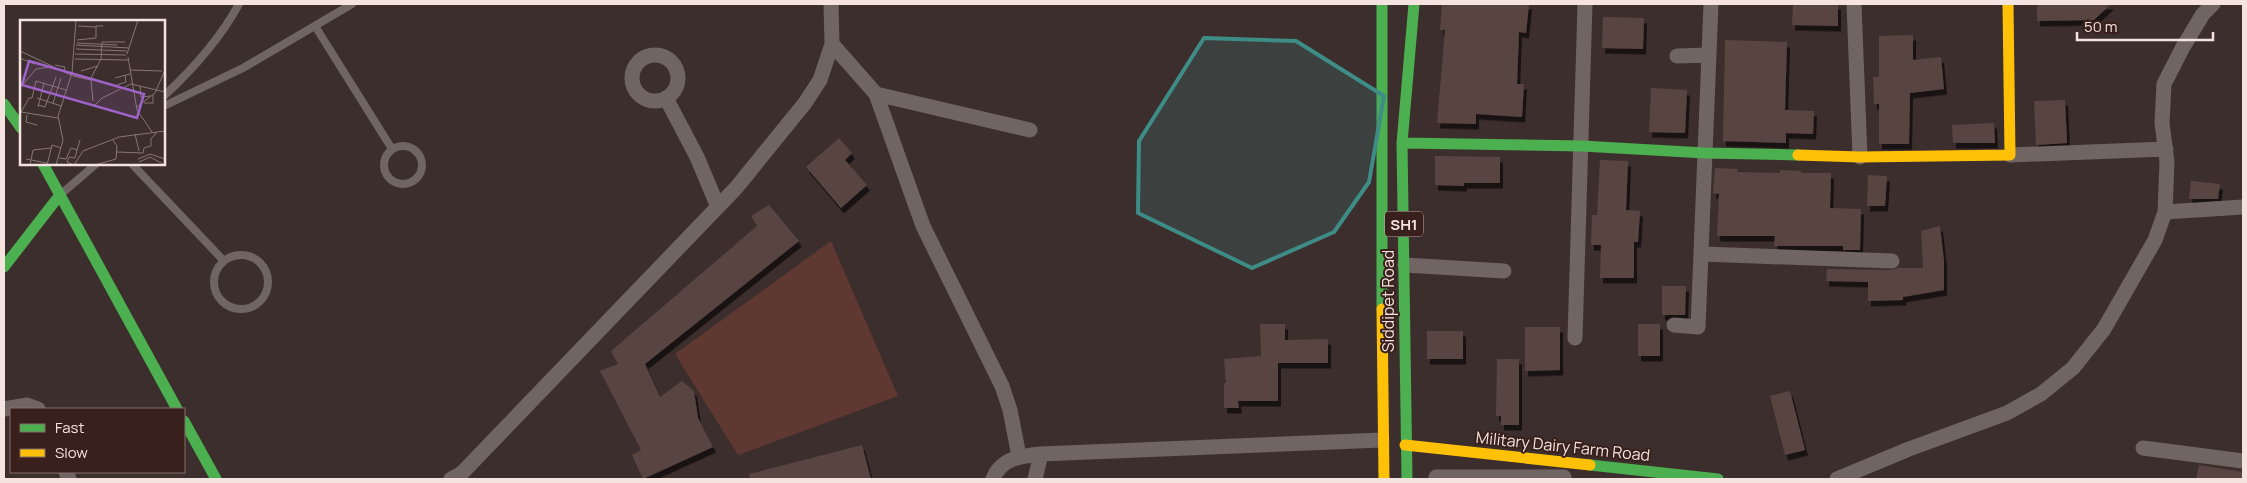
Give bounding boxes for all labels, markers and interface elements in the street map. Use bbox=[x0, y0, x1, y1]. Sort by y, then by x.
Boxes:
scale bar bbox=[2077, 10, 2213, 42]
text: 50 m bbox=[2084, 16, 2118, 37]
inset map bbox=[20, 20, 165, 165]
road number: SH1 bbox=[1385, 212, 1423, 236]
street label: Siddipet Road bbox=[1377, 250, 1399, 352]
legend bbox=[10, 408, 185, 473]
text: Fast bbox=[55, 417, 84, 438]
street label: Military Dairy Farm Road bbox=[1475, 426, 1651, 466]
text: Slow bbox=[55, 442, 88, 463]

